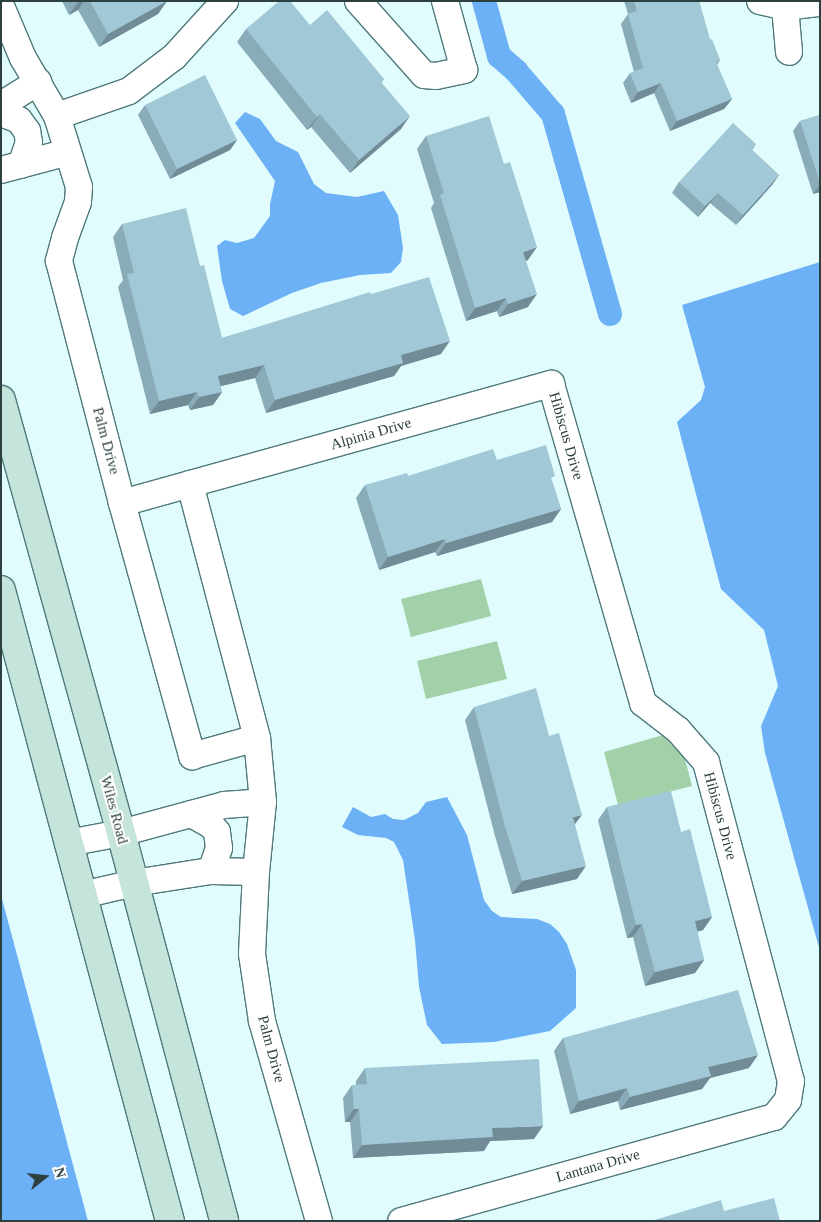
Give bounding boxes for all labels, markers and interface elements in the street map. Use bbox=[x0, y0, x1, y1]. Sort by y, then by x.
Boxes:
street label: Hibiscus Drive bbox=[545, 390, 587, 482]
street label: Palm Drive bbox=[88, 405, 124, 477]
street label: Alpinia Drive bbox=[329, 414, 413, 454]
street label: Hibiscus Drive bbox=[700, 770, 740, 862]
street label: Wiles Road bbox=[96, 774, 132, 846]
street label: Palm Drive bbox=[253, 1013, 289, 1085]
street label: Lantana Drive bbox=[554, 1145, 642, 1187]
north arrow bbox=[20, 1152, 70, 1202]
text: N bbox=[51, 1166, 69, 1180]

